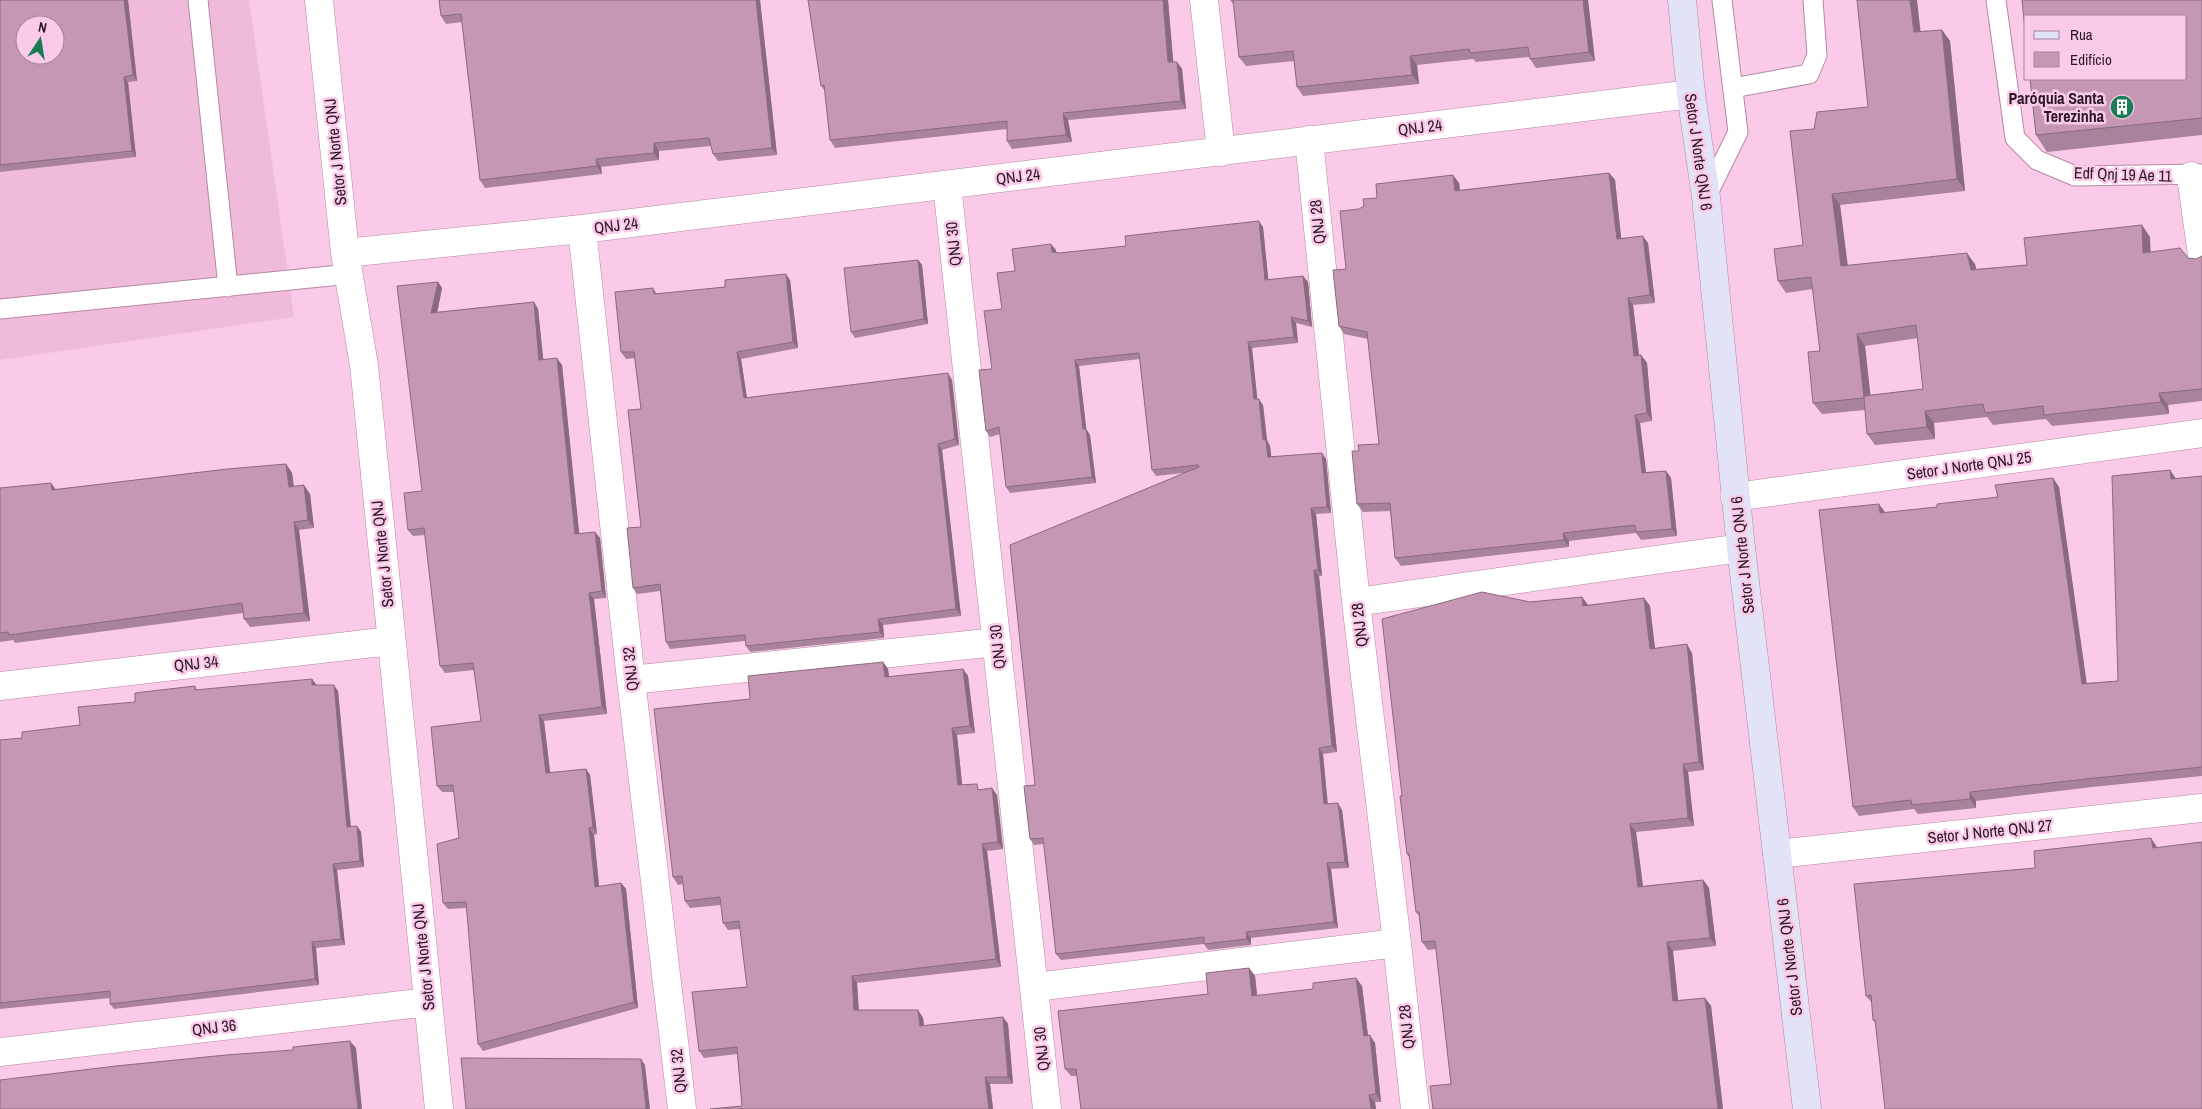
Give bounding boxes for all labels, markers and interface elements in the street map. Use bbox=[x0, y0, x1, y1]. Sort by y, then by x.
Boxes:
north arrow bbox=[15, 15, 65, 65]
legend bbox=[2024, 15, 2187, 80]
text: N bbox=[37, 18, 49, 37]
text: Rua bbox=[2070, 24, 2093, 45]
text: Edifício bbox=[2070, 49, 2112, 70]
place label: Paróquia Santa Terezinha bbox=[2008, 87, 2105, 127]
street label: Setor J Norte QNJ 6 bbox=[1680, 92, 1718, 212]
building icon: Paróquia Santa Terezinha bbox=[2109, 94, 2135, 120]
street label: Setor J Norte QNJ bbox=[318, 98, 352, 206]
street label: QNJ 24 bbox=[1397, 113, 1443, 141]
street label: Edf Qnj 19 Ae 11 bbox=[2074, 161, 2173, 187]
street label: QNJ 24 bbox=[995, 162, 1041, 190]
street label: QNJ 28 bbox=[1304, 199, 1330, 245]
street label: QNJ 24 bbox=[593, 211, 639, 239]
street label: QNJ 30 bbox=[940, 221, 966, 267]
street label: Setor J Norte QNJ 25 bbox=[1905, 445, 2033, 485]
street label: Setor J Norte QNJ 6 bbox=[1725, 495, 1759, 615]
street label: Setor J Norte QNJ bbox=[365, 500, 399, 608]
street label: QNJ 28 bbox=[1345, 602, 1373, 648]
street label: QNJ 30 bbox=[984, 624, 1010, 670]
street label: QNJ 32 bbox=[617, 646, 643, 692]
street label: QNJ 34 bbox=[173, 650, 219, 676]
street label: Setor J Norte QNJ 27 bbox=[1926, 814, 2054, 848]
street label: Setor J Norte QNJ 6 bbox=[1771, 897, 1807, 1017]
street label: Setor J Norte QNJ bbox=[406, 903, 440, 1011]
street label: QNJ 28 bbox=[1393, 1004, 1419, 1050]
street label: QNJ 36 bbox=[191, 1013, 237, 1041]
street label: QNJ 30 bbox=[1028, 1026, 1054, 1072]
street label: QNJ 32 bbox=[665, 1048, 691, 1094]

